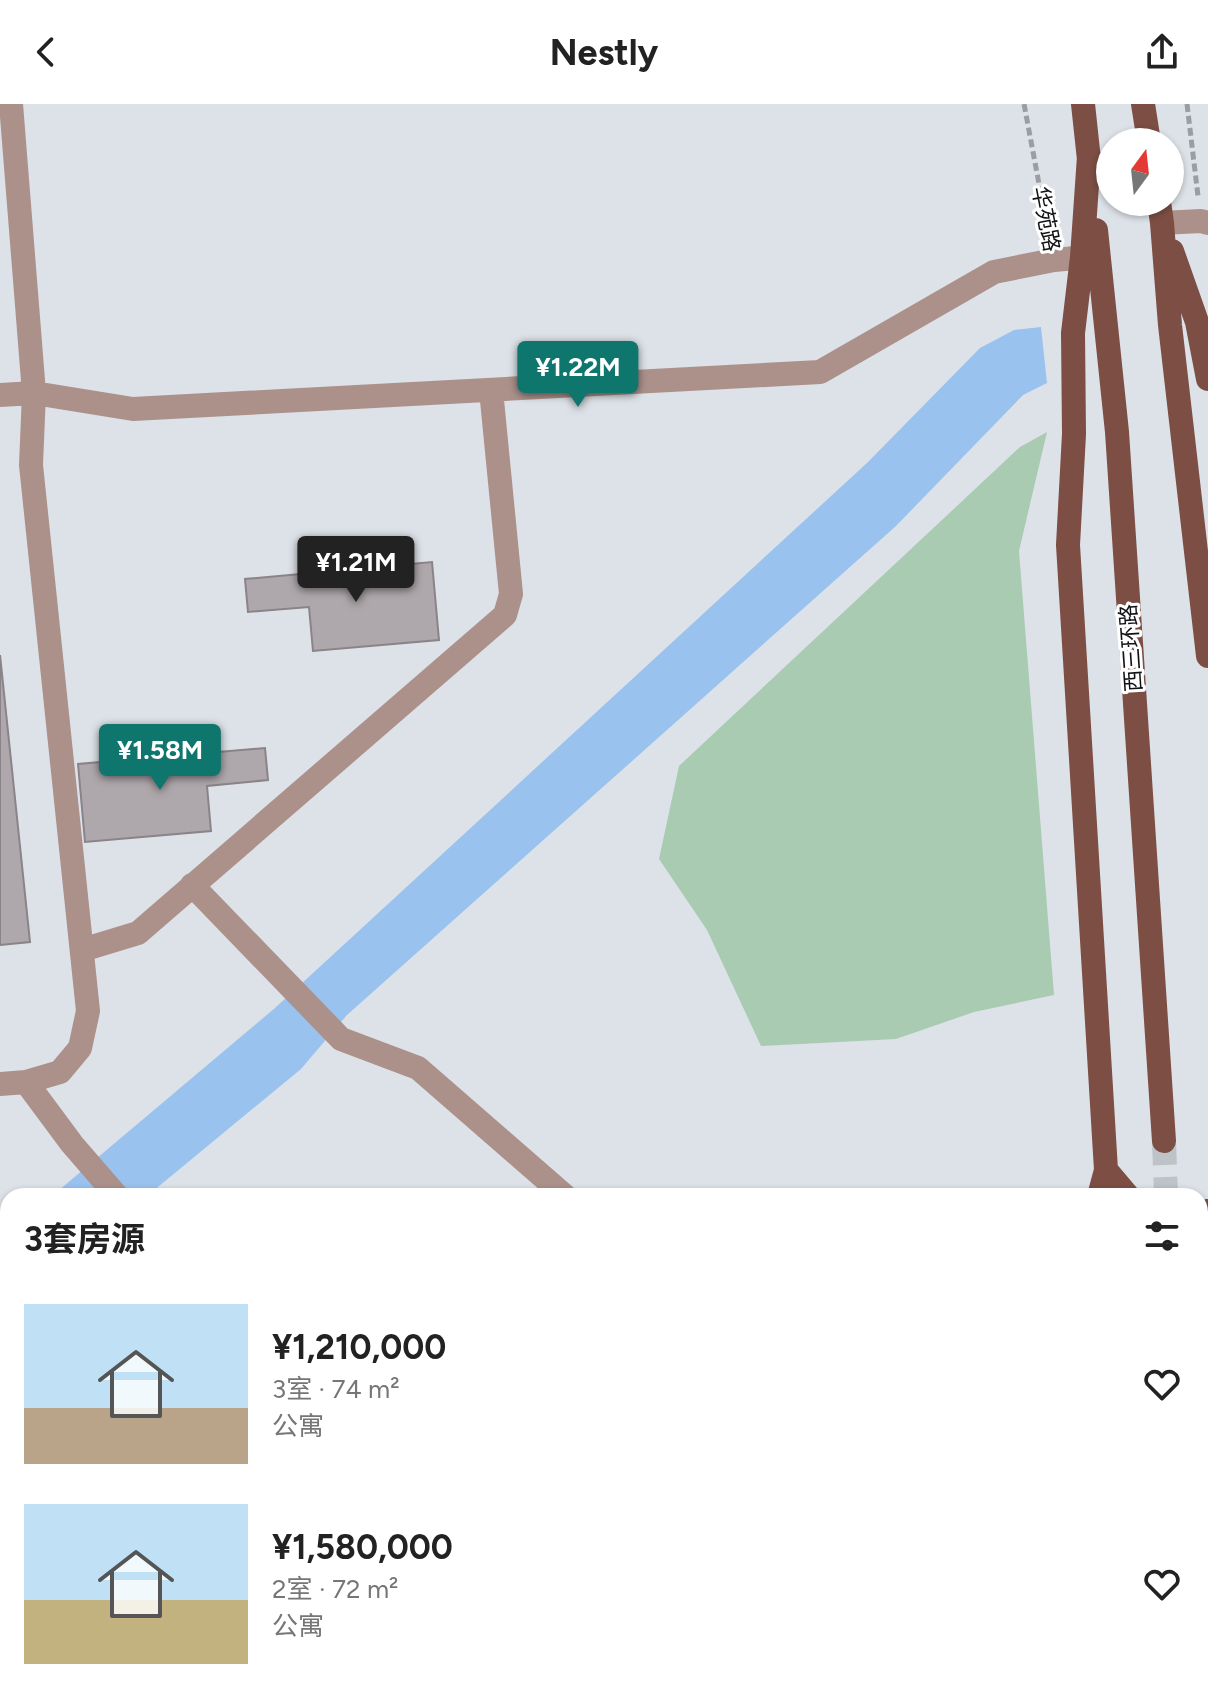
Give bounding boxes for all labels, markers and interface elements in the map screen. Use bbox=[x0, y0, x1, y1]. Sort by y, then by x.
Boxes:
icon: back bbox=[24, 30, 68, 74]
icon: share bbox=[1140, 30, 1184, 74]
text: Nestly bbox=[550, 31, 658, 74]
north arrow bbox=[1096, 128, 1184, 216]
map controls bbox=[1096, 128, 1184, 216]
street label: 华苑路 bbox=[1026, 184, 1066, 254]
pin: ¥1.22M bbox=[513, 341, 643, 409]
text: ¥1.22M bbox=[535, 351, 621, 383]
pin: ¥1.21M bbox=[291, 536, 421, 604]
text: ¥1.21M bbox=[315, 546, 397, 578]
street label: 西三环路 bbox=[1114, 603, 1148, 693]
pin: ¥1.58M bbox=[95, 724, 225, 792]
text: ¥1.58M bbox=[117, 734, 203, 766]
icon: filters bbox=[1140, 1214, 1184, 1258]
text: 3套房源 bbox=[24, 1219, 145, 1260]
text: ¥1,210,000 bbox=[272, 1327, 446, 1368]
icon: home bbox=[88, 1336, 184, 1432]
icon: heart bbox=[1140, 1362, 1184, 1406]
text: 3室 · 74 m² bbox=[272, 1373, 400, 1405]
text: 公寓 bbox=[272, 1410, 324, 1442]
text: ¥1,580,000 bbox=[272, 1527, 453, 1568]
icon: home bbox=[88, 1536, 184, 1632]
icon: heart bbox=[1140, 1562, 1184, 1606]
text: 2室 · 72 m² bbox=[272, 1573, 398, 1605]
text: 公寓 bbox=[272, 1610, 324, 1642]

